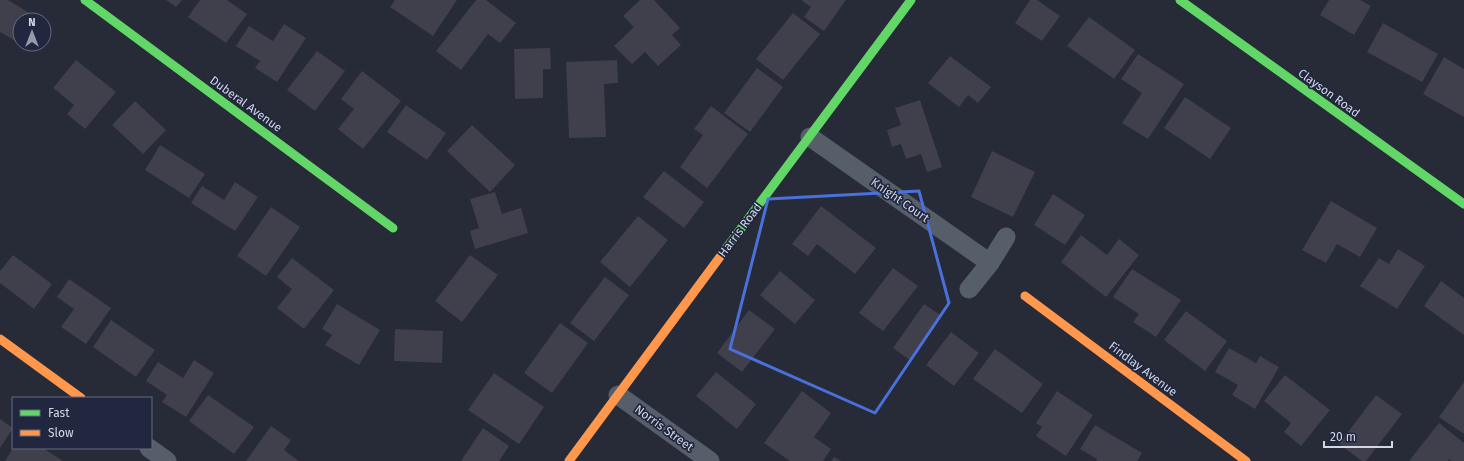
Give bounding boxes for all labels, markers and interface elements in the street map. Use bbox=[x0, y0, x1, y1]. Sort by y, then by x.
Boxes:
north arrow bbox=[12, 12, 52, 52]
text: N bbox=[28, 16, 36, 29]
street label: Clayson Road bbox=[1295, 66, 1363, 120]
street label: Duberal Avenue bbox=[207, 73, 285, 135]
street label: Knight Court bbox=[868, 175, 932, 226]
street label: Harris Road bbox=[715, 200, 765, 260]
street label: Findlay Avenue bbox=[1106, 339, 1180, 399]
legend bbox=[12, 397, 152, 449]
street label: Norris Street bbox=[632, 402, 697, 454]
text: Fast bbox=[48, 406, 70, 420]
scale bar bbox=[1324, 423, 1392, 449]
text: Slow bbox=[48, 426, 74, 440]
text: 20 m bbox=[1330, 430, 1356, 444]

